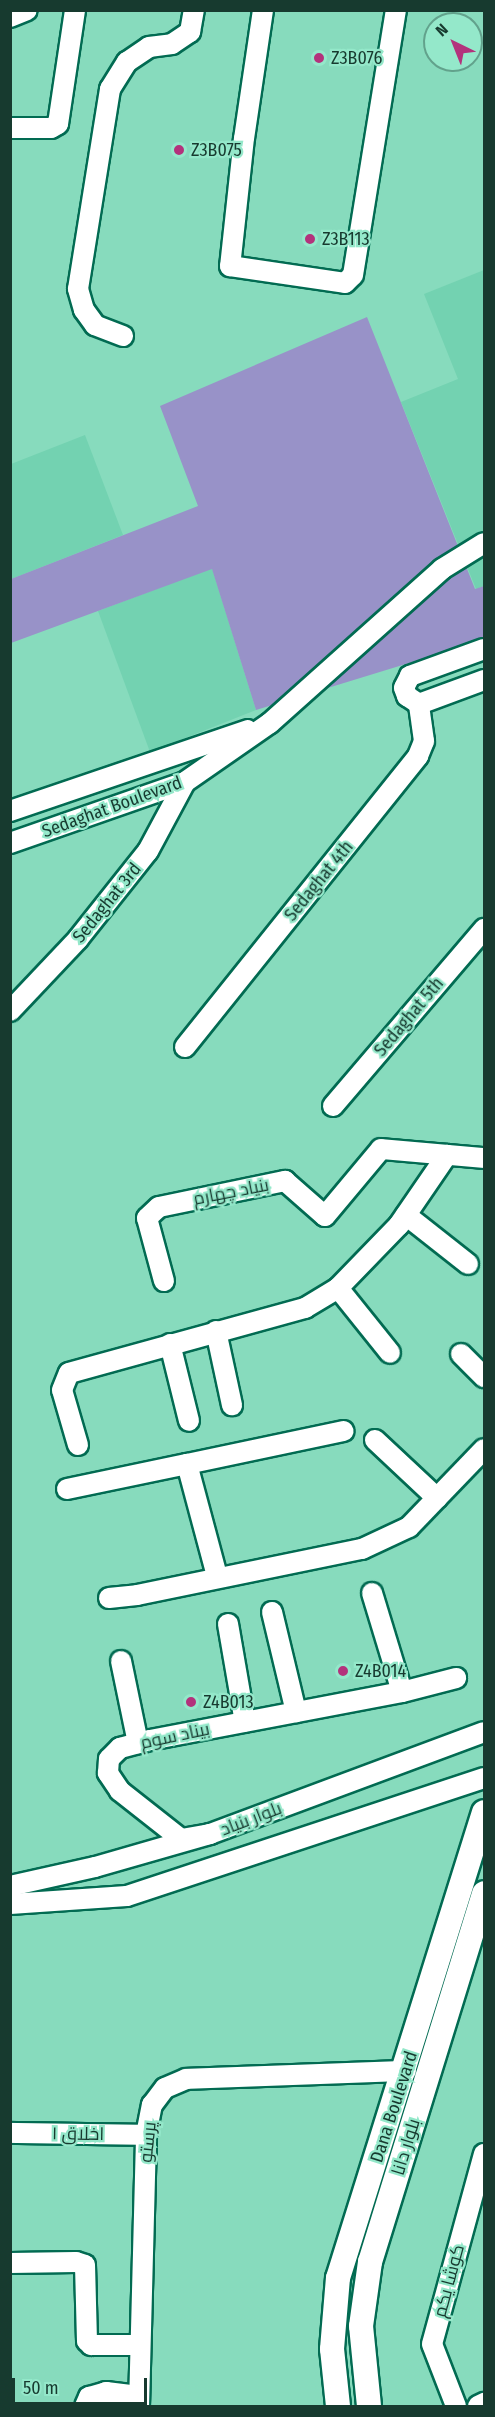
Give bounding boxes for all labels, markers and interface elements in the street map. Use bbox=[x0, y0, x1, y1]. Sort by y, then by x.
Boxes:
north arrow bbox=[423, 12, 483, 72]
text: N bbox=[432, 20, 452, 40]
place label: Z3B076 bbox=[331, 47, 382, 69]
marker: Z3B076 bbox=[312, 51, 326, 65]
place label: Z3B075 bbox=[191, 139, 242, 161]
marker: Z3B075 bbox=[172, 143, 186, 157]
place label: Z3B113 bbox=[322, 228, 370, 250]
marker: Z3B113 bbox=[303, 232, 317, 246]
street label: Sedaghat Boulevard bbox=[39, 772, 185, 842]
street label: Sedaghat 4th bbox=[280, 836, 358, 926]
street label: Sedaghat 3rd bbox=[68, 859, 146, 947]
street label: Sedaghat 5th bbox=[370, 973, 448, 1061]
street label: بنیاد چهارم bbox=[191, 1174, 271, 1210]
place label: Z4B014 bbox=[355, 1660, 406, 1682]
marker: Z4B014 bbox=[336, 1664, 350, 1678]
place label: Z4B013 bbox=[203, 1691, 254, 1713]
marker: Z4B013 bbox=[184, 1695, 198, 1709]
street label: بیناد سوم bbox=[138, 1718, 212, 1754]
street label: بلوار بنیاد bbox=[217, 1797, 285, 1841]
street label: Dana Boulevard bbox=[366, 2049, 422, 2165]
street label: بلوار دانا bbox=[387, 2116, 425, 2178]
street label: پرستو bbox=[135, 2121, 161, 2163]
street label: اخلاق ۱ bbox=[52, 2123, 104, 2145]
street label: کوشا یکم bbox=[429, 2242, 469, 2320]
scale bar bbox=[15, 2366, 150, 2404]
text: 50 m bbox=[23, 2377, 59, 2399]

